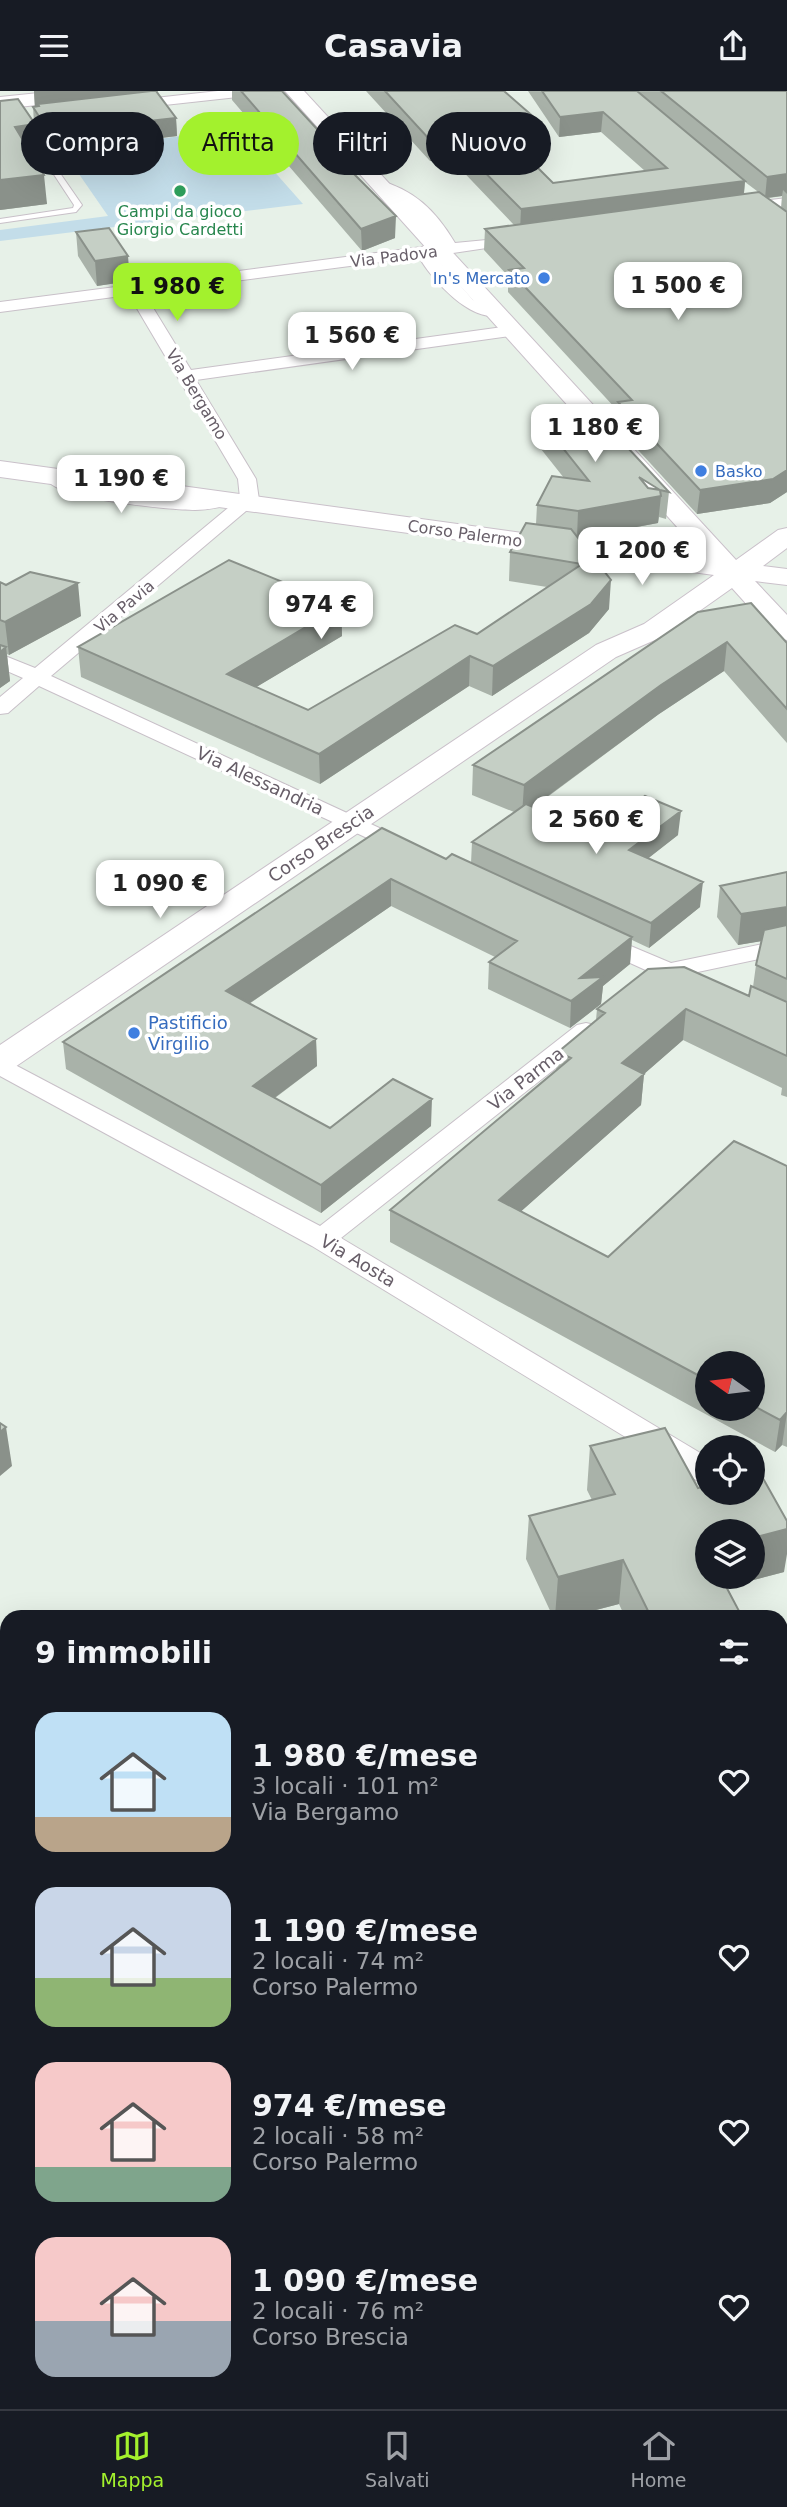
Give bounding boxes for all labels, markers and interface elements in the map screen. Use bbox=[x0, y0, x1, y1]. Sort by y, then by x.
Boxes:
icon: menu bbox=[35, 27, 73, 65]
text: Casavia bbox=[324, 27, 463, 65]
icon: share bbox=[714, 27, 752, 65]
chip: Compra bbox=[21, 112, 164, 175]
chip: Affitta bbox=[178, 112, 299, 175]
chip: Filtri bbox=[313, 112, 412, 175]
chip: Nuovo bbox=[426, 112, 551, 175]
marker: Campi da gioco Giorgio Cardetti bbox=[172, 183, 188, 199]
place label: Campi da gioco Giorgio Cardetti bbox=[117, 202, 243, 239]
street label: Via Padova bbox=[349, 242, 439, 271]
pin: 1 500 € bbox=[613, 263, 743, 322]
pin: 1 980 € bbox=[112, 264, 242, 323]
place label: In's Mercato bbox=[433, 269, 530, 288]
marker: In's Mercato bbox=[536, 270, 552, 286]
text: 1 500 € bbox=[630, 272, 726, 298]
text: 1 980 € bbox=[129, 273, 225, 299]
pin: 1 560 € bbox=[287, 313, 417, 372]
text: 1 560 € bbox=[304, 322, 400, 348]
street label: Via Bergamo bbox=[162, 345, 231, 443]
pin: 1 180 € bbox=[530, 405, 660, 464]
text: 1 180 € bbox=[547, 414, 643, 440]
pin: 1 190 € bbox=[56, 455, 186, 515]
place label: Basko bbox=[715, 462, 763, 481]
marker: Basko bbox=[693, 463, 709, 479]
text: 1 190 € bbox=[73, 465, 169, 491]
street label: Corso Palermo bbox=[406, 516, 523, 551]
pin: 1 200 € bbox=[577, 527, 707, 587]
text: 1 200 € bbox=[594, 537, 690, 563]
street label: Via Pavia bbox=[90, 576, 158, 637]
pin: 974 € bbox=[272, 581, 370, 641]
text: 974 € bbox=[285, 591, 357, 617]
street label: Via Alessandria bbox=[193, 742, 327, 819]
pin: 2 560 € bbox=[531, 797, 661, 856]
street label: Corso Brescia bbox=[264, 801, 378, 887]
text: 2 560 € bbox=[548, 806, 644, 832]
pin: 1 090 € bbox=[95, 861, 225, 920]
text: 1 090 € bbox=[112, 870, 208, 896]
place label: Pastificio Virgilio bbox=[148, 1012, 228, 1054]
marker: Pastificio Virgilio bbox=[126, 1025, 142, 1041]
street label: Via Parma bbox=[484, 1043, 568, 1115]
street label: Via Aosta bbox=[317, 1230, 400, 1291]
north arrow bbox=[695, 1351, 765, 1421]
map controls bbox=[695, 1351, 765, 1589]
button: locate bbox=[695, 1435, 765, 1505]
button: layers bbox=[695, 1519, 765, 1589]
icon: filters bbox=[715, 1633, 753, 1671]
text: 9 immobili bbox=[35, 1635, 212, 1670]
text: 1 980 €/mese bbox=[252, 1738, 478, 1773]
icon: home bbox=[91, 1740, 175, 1824]
icon: heart bbox=[715, 1763, 753, 1801]
text: 3 locali · 101 m² bbox=[252, 1773, 439, 1799]
text: Via Bergamo bbox=[252, 1799, 399, 1825]
text: 1 190 €/mese bbox=[252, 1913, 478, 1948]
icon: home bbox=[91, 1915, 175, 1999]
icon: heart bbox=[715, 1938, 753, 1976]
text: 2 locali · 74 m² bbox=[252, 1948, 424, 1974]
text: Corso Palermo bbox=[252, 1974, 418, 2000]
text: 974 €/mese bbox=[252, 2088, 447, 2123]
icon: home bbox=[91, 2090, 175, 2174]
icon: heart bbox=[715, 2113, 753, 2151]
text: 2 locali · 58 m² bbox=[252, 2123, 424, 2149]
text: Corso Palermo bbox=[252, 2149, 418, 2175]
text: 1 090 €/mese bbox=[252, 2263, 478, 2298]
icon: home bbox=[91, 2265, 175, 2349]
icon: heart bbox=[715, 2288, 753, 2326]
text: 2 locali · 76 m² bbox=[252, 2298, 424, 2324]
text: Corso Brescia bbox=[252, 2324, 409, 2350]
tab: Mappa bbox=[100, 2427, 164, 2491]
tab: Salvati bbox=[365, 2427, 430, 2491]
tab: Home bbox=[630, 2427, 687, 2491]

